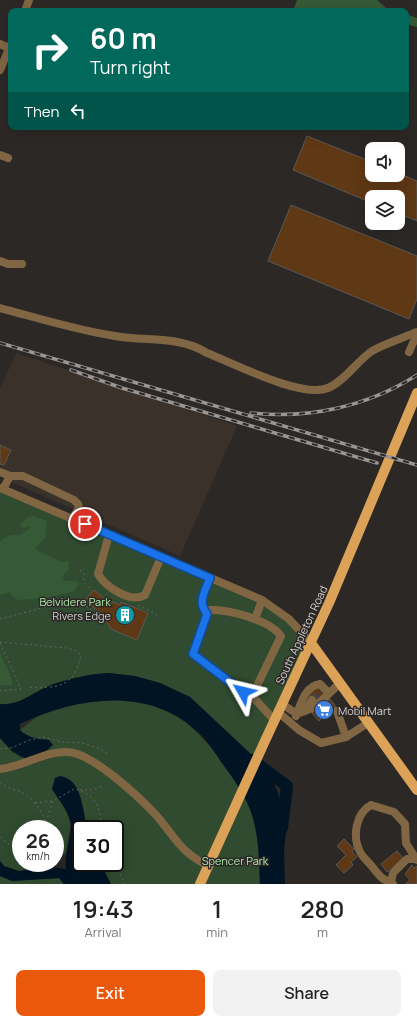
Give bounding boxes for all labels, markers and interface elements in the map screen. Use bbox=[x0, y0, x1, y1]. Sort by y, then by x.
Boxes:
text: 60 m bbox=[90, 19, 157, 57]
icon: right bbox=[24, 24, 76, 76]
text: Turn right bbox=[90, 55, 171, 79]
icon: left bbox=[67, 100, 89, 122]
text: Then bbox=[24, 101, 59, 122]
map controls bbox=[365, 142, 405, 230]
button: sound bbox=[365, 142, 405, 182]
button: layers bbox=[365, 190, 405, 230]
pin bbox=[68, 507, 102, 541]
icon: arrive bbox=[74, 513, 96, 535]
street label: South Appleton Road bbox=[271, 583, 331, 687]
park label: Belvidere Park bbox=[39, 594, 111, 609]
building icon: Rivers Edge bbox=[114, 604, 136, 626]
place label: Rivers Edge bbox=[52, 608, 112, 623]
position arrow bbox=[222, 671, 264, 713]
supermarket icon: Mobil Mart bbox=[313, 699, 335, 721]
place label: Mobil Mart bbox=[338, 703, 391, 718]
speed limit sign: 30 bbox=[72, 820, 124, 872]
text: 26 bbox=[26, 827, 50, 854]
text: km/h bbox=[26, 849, 50, 863]
park label: Spencer Park bbox=[202, 853, 269, 868]
text: 19:43 bbox=[73, 892, 134, 925]
text: 1 bbox=[212, 892, 222, 925]
text: 280 bbox=[301, 892, 344, 925]
text: Arrival bbox=[85, 923, 122, 941]
text: min bbox=[206, 923, 228, 941]
text: m bbox=[317, 923, 328, 941]
button: Exit bbox=[16, 970, 205, 1016]
button: Share bbox=[213, 970, 401, 1016]

